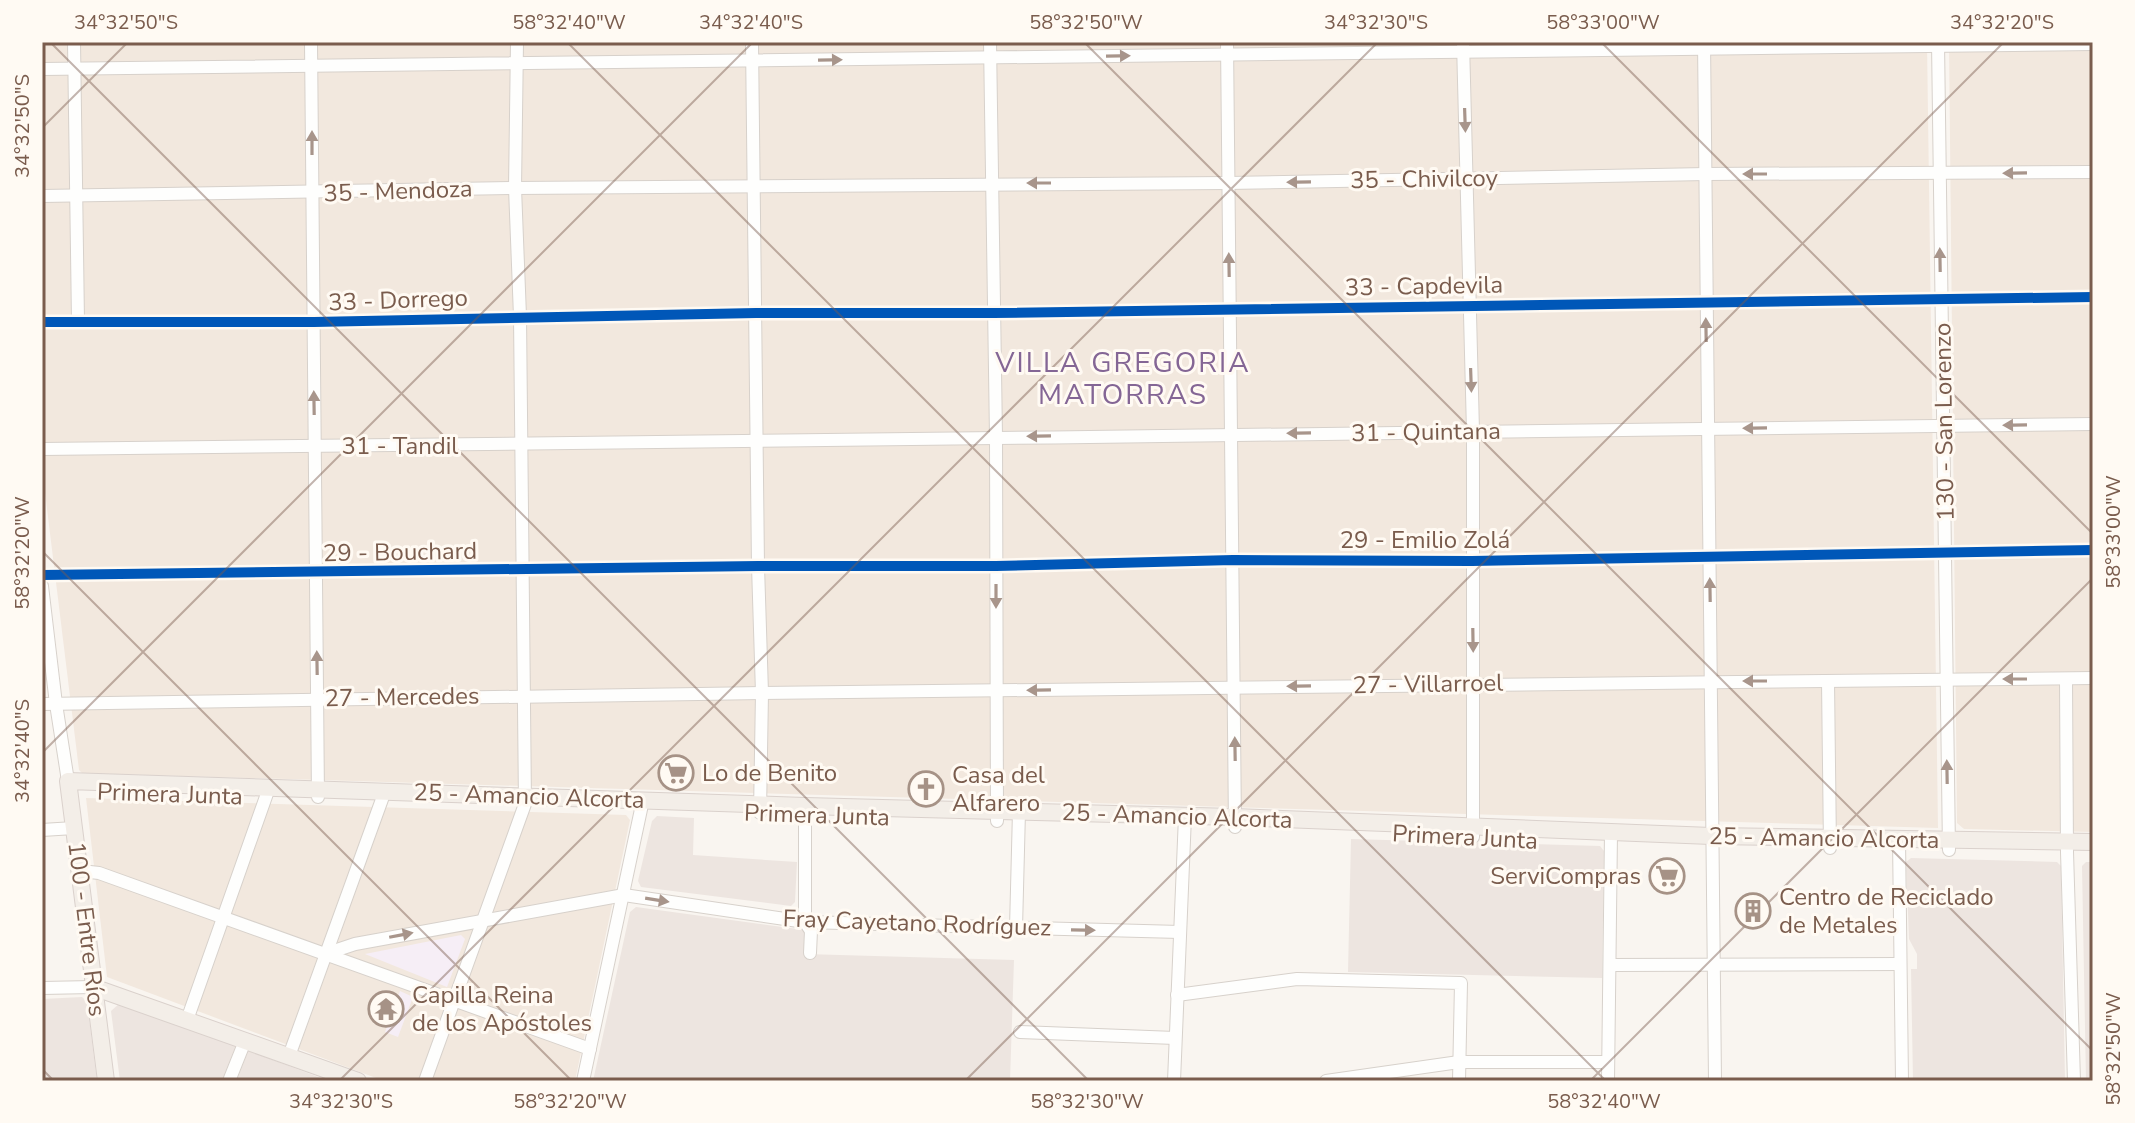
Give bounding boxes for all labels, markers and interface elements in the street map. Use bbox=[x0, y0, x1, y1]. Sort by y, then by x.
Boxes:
text: 34°32'50"S bbox=[74, 9, 178, 36]
text: 58°32'40"W bbox=[512, 9, 626, 36]
text: 34°32'40"S bbox=[699, 9, 803, 36]
text: 58°32'50"W bbox=[1029, 9, 1143, 36]
text: 34°32'30"S bbox=[1324, 9, 1428, 36]
text: 58°33'00"W bbox=[1546, 9, 1660, 36]
text: 34°32'20"S bbox=[1950, 9, 2054, 36]
one-way arrow bbox=[1106, 50, 1131, 62]
one-way arrow bbox=[818, 53, 843, 66]
text: 34°32'50"S bbox=[9, 74, 36, 178]
one-way arrow bbox=[1459, 108, 1471, 133]
one-way arrow bbox=[306, 130, 318, 155]
street label: 35 - Chivilcoy bbox=[1350, 162, 1499, 196]
one-way arrow bbox=[2002, 167, 2027, 179]
one-way arrow bbox=[1742, 168, 1767, 180]
street label: 35 - Mendoza bbox=[323, 172, 473, 210]
one-way arrow bbox=[1286, 175, 1311, 188]
one-way arrow bbox=[1026, 177, 1051, 189]
one-way arrow bbox=[1934, 247, 1947, 272]
one-way arrow bbox=[1223, 252, 1235, 277]
street label: 33 - Capdevila bbox=[1345, 269, 1503, 303]
street label: 33 - Dorrego bbox=[328, 282, 468, 318]
one-way arrow bbox=[1700, 317, 1712, 342]
street label: 130 - San Lorenzo bbox=[1926, 323, 1962, 521]
district label: VILLA GREGORIA MATORRAS bbox=[994, 344, 1251, 414]
one-way arrow bbox=[1465, 368, 1477, 393]
one-way arrow bbox=[308, 390, 320, 415]
street label: 31 - Quintana bbox=[1351, 415, 1501, 449]
one-way arrow bbox=[2002, 419, 2027, 431]
one-way arrow bbox=[1742, 422, 1767, 434]
one-way arrow bbox=[1286, 427, 1311, 439]
street label: 31 - Tandil bbox=[342, 430, 458, 462]
one-way arrow bbox=[1026, 430, 1051, 442]
text: 58°33'00"W bbox=[2100, 475, 2127, 589]
text: 58°32'20"W bbox=[9, 496, 36, 610]
street label: 29 - Emilio Zolá bbox=[1340, 524, 1510, 556]
street label: 29 - Bouchard bbox=[323, 535, 477, 569]
one-way arrow bbox=[1704, 577, 1716, 602]
one-way arrow bbox=[990, 584, 1002, 609]
one-way arrow bbox=[1467, 628, 1479, 653]
one-way arrow bbox=[311, 650, 323, 675]
street label: 27 - Villarroel bbox=[1352, 667, 1504, 701]
one-way arrow bbox=[2002, 673, 2027, 685]
one-way arrow bbox=[1742, 675, 1767, 687]
street label: 27 - Mercedes bbox=[324, 680, 480, 714]
one-way arrow bbox=[1286, 680, 1311, 692]
one-way arrow bbox=[1026, 684, 1051, 697]
text: 34°32'40"S bbox=[9, 699, 36, 803]
one-way arrow bbox=[1228, 736, 1241, 761]
supermarket icon: Lo de Benito bbox=[657, 754, 695, 792]
place label: Lo de Benito bbox=[702, 757, 837, 789]
place label: Casa del Alfarero bbox=[952, 759, 1045, 819]
one-way arrow bbox=[1941, 759, 1953, 784]
church icon: Casa del Alfarero bbox=[907, 770, 945, 808]
street label: Primera Junta bbox=[97, 775, 243, 813]
street label: 25 - Amancio Alcorta bbox=[413, 776, 645, 816]
street label: Primera Junta bbox=[744, 796, 890, 834]
street label: 25 - Amancio Alcorta bbox=[1061, 796, 1293, 836]
street label: Primera Junta bbox=[1391, 817, 1539, 857]
street label: 25 - Amancio Alcorta bbox=[1708, 820, 1940, 856]
street label: 100 - Entre Ríos bbox=[60, 840, 114, 1018]
supermarket icon: ServiCompras bbox=[1648, 857, 1686, 895]
place label: ServiCompras bbox=[1490, 860, 1641, 892]
place label: Centro de Reciclado de Metales bbox=[1779, 881, 1994, 941]
building icon: Centro de Reciclado de Metales bbox=[1734, 892, 1772, 930]
one-way arrow bbox=[645, 894, 670, 906]
street label: Fray Cayetano Rodríguez bbox=[782, 902, 1052, 944]
one-way arrow bbox=[1071, 924, 1096, 936]
one-way arrow bbox=[389, 929, 414, 941]
place label: Capilla Reina de los Apóstoles bbox=[412, 979, 592, 1039]
temple icon: Capilla Reina de los Apóstoles bbox=[367, 990, 405, 1028]
text: 58°32'50"W bbox=[2100, 992, 2127, 1106]
text: 34°32'30"S bbox=[289, 1088, 393, 1115]
text: 58°32'20"W bbox=[513, 1088, 627, 1115]
text: 58°32'30"W bbox=[1030, 1088, 1144, 1115]
text: 58°32'40"W bbox=[1547, 1088, 1661, 1115]

